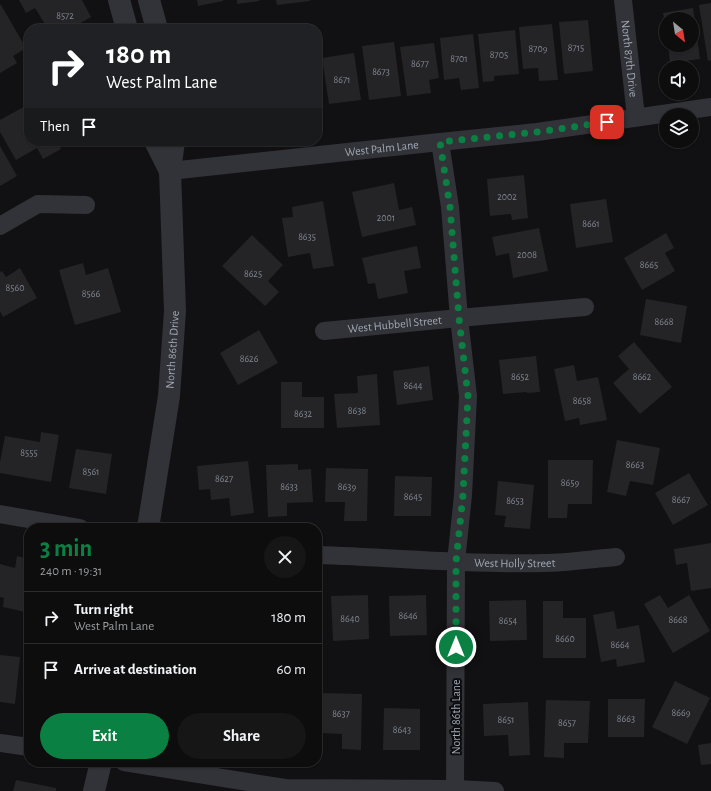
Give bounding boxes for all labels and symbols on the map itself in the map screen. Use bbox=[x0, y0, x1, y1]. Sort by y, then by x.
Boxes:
house number: 8572 bbox=[56, 11, 74, 21]
north arrow bbox=[659, 12, 699, 52]
street label: North 87th Drive bbox=[619, 19, 640, 98]
house number: 8715 bbox=[568, 43, 584, 53]
house number: 8709 bbox=[529, 44, 548, 54]
house number: 8705 bbox=[490, 50, 508, 60]
house number: 8701 bbox=[450, 54, 468, 64]
house number: 8677 bbox=[411, 59, 429, 69]
house number: 8673 bbox=[372, 67, 390, 77]
house number: 8671 bbox=[333, 75, 351, 85]
pin bbox=[590, 105, 624, 139]
street label: West Palm Lane bbox=[344, 138, 419, 158]
house number: 2002 bbox=[497, 192, 517, 202]
house number: 2001 bbox=[377, 213, 395, 223]
house number: 8661 bbox=[582, 219, 600, 229]
house number: 8635 bbox=[298, 232, 316, 242]
house number: 2008 bbox=[517, 250, 537, 260]
house number: 8665 bbox=[640, 260, 658, 270]
house number: 8625 bbox=[244, 269, 262, 279]
house number: 8560 bbox=[6, 283, 24, 293]
house number: 8566 bbox=[82, 289, 100, 299]
street label: North 86th Drive bbox=[164, 310, 181, 389]
street label: West Hubbell Street bbox=[347, 314, 442, 335]
house number: 8668 bbox=[655, 317, 674, 327]
house number: 8626 bbox=[240, 354, 259, 364]
house number: 8652 bbox=[511, 372, 530, 382]
house number: 8662 bbox=[633, 372, 652, 382]
house number: 8644 bbox=[403, 381, 423, 391]
house number: 8658 bbox=[573, 396, 591, 406]
house number: 8638 bbox=[348, 406, 366, 416]
house number: 8632 bbox=[294, 409, 312, 419]
house number: 8555 bbox=[20, 448, 38, 458]
house number: 8663 bbox=[626, 460, 644, 470]
house number: 8561 bbox=[82, 467, 100, 477]
house number: 8627 bbox=[215, 474, 233, 484]
house number: 8659 bbox=[561, 478, 579, 488]
house number: 8633 bbox=[280, 482, 298, 492]
house number: 8639 bbox=[338, 482, 356, 492]
house number: 8645 bbox=[404, 492, 422, 502]
house number: 8667 bbox=[672, 495, 690, 505]
house number: 8653 bbox=[506, 496, 524, 506]
street label: West Holly Street bbox=[474, 557, 556, 570]
house number: 8646 bbox=[399, 611, 418, 621]
house number: 8640 bbox=[340, 614, 360, 624]
house number: 8668 bbox=[669, 615, 688, 625]
house number: 8654 bbox=[499, 616, 517, 626]
position arrow bbox=[435, 626, 477, 668]
house number: 8660 bbox=[555, 634, 575, 644]
house number: 8664 bbox=[611, 640, 630, 650]
street label: North 86th Lane bbox=[450, 679, 462, 755]
house number: 8669 bbox=[672, 708, 691, 718]
house number: 8637 bbox=[332, 709, 350, 719]
house number: 8663 bbox=[617, 714, 635, 724]
house number: 8651 bbox=[497, 715, 515, 725]
house number: 8657 bbox=[558, 718, 576, 728]
house number: 8643 bbox=[393, 725, 411, 735]

